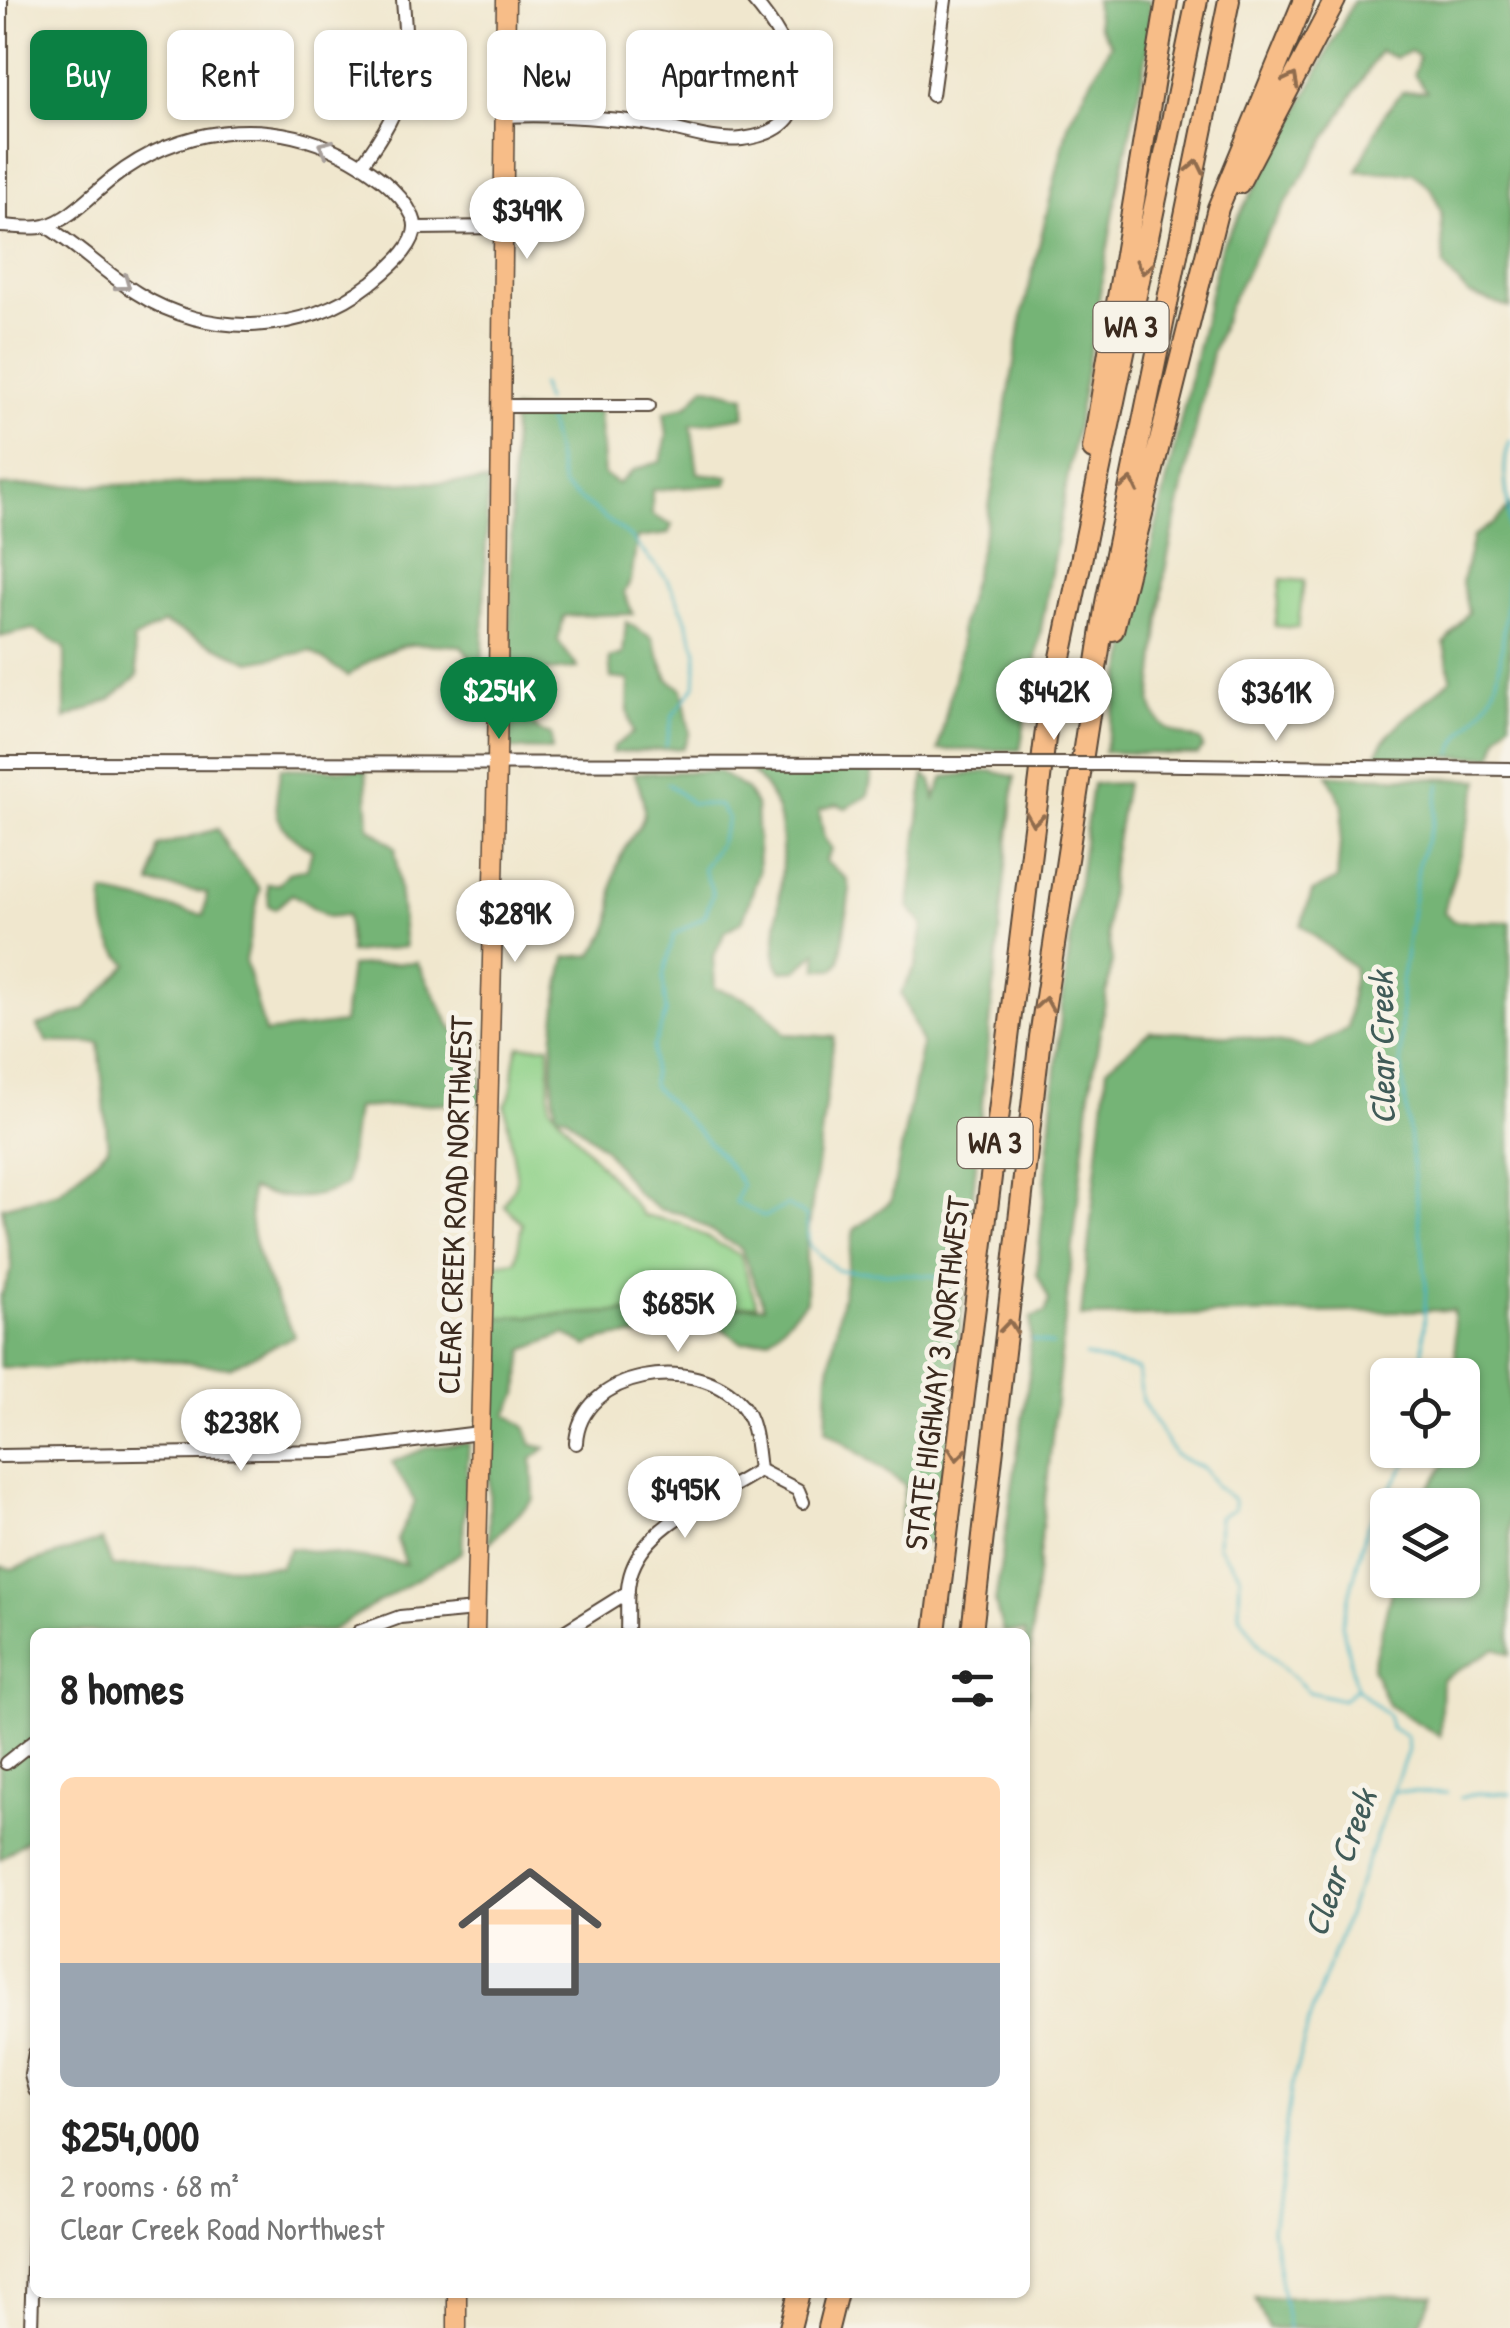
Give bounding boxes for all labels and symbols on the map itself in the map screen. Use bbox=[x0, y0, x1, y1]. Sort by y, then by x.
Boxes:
one-way arrow bbox=[1280, 73, 1300, 91]
one-way arrow bbox=[317, 138, 334, 158]
one-way arrow bbox=[1184, 159, 1205, 176]
pin: $349K bbox=[457, 177, 597, 262]
one-way arrow bbox=[1134, 258, 1155, 275]
one-way arrow bbox=[113, 272, 131, 289]
road number: WA 3 bbox=[1094, 302, 1168, 352]
one-way arrow bbox=[1119, 477, 1140, 494]
pin: $254K bbox=[429, 657, 569, 742]
pin: $442K bbox=[984, 658, 1124, 743]
pin: $361K bbox=[1206, 659, 1346, 744]
one-way arrow bbox=[1024, 810, 1045, 827]
pin: $289K bbox=[445, 880, 585, 965]
water label: Clear Creek bbox=[1357, 968, 1406, 1125]
one-way arrow bbox=[1034, 996, 1055, 1013]
street label: CLEAR CREEK ROAD NORTHWEST bbox=[426, 1014, 483, 1395]
road number: WA 3 bbox=[958, 1118, 1032, 1168]
street label: STATE HIGHWAY 3 NORTHWEST bbox=[893, 1193, 980, 1552]
pin: $685K bbox=[608, 1270, 748, 1355]
one-way arrow bbox=[998, 1319, 1019, 1335]
pin: $238K bbox=[171, 1389, 311, 1474]
one-way arrow bbox=[947, 1446, 968, 1462]
pin: $495K bbox=[615, 1456, 755, 1541]
water label: Clear Creek bbox=[1291, 1780, 1389, 1943]

